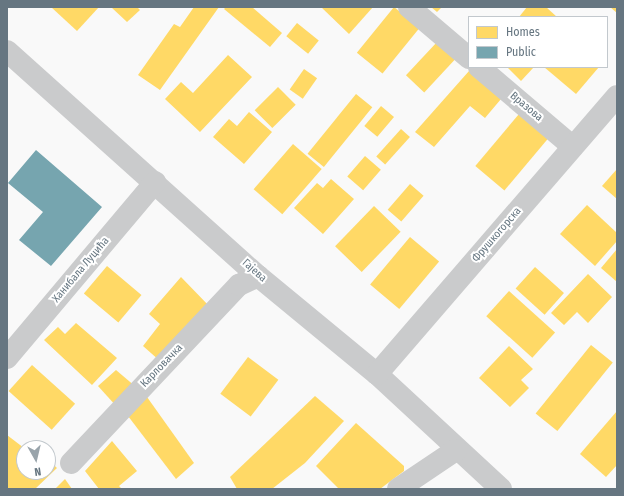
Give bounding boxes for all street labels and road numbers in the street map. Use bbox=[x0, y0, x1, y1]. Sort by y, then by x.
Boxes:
street label: Вразова bbox=[507, 90, 545, 124]
street label: Фрушкогорска bbox=[470, 205, 524, 265]
street label: Ханибала Луцића bbox=[50, 235, 112, 305]
street label: Гајева bbox=[239, 257, 269, 285]
street label: Карловачка bbox=[138, 342, 186, 390]

